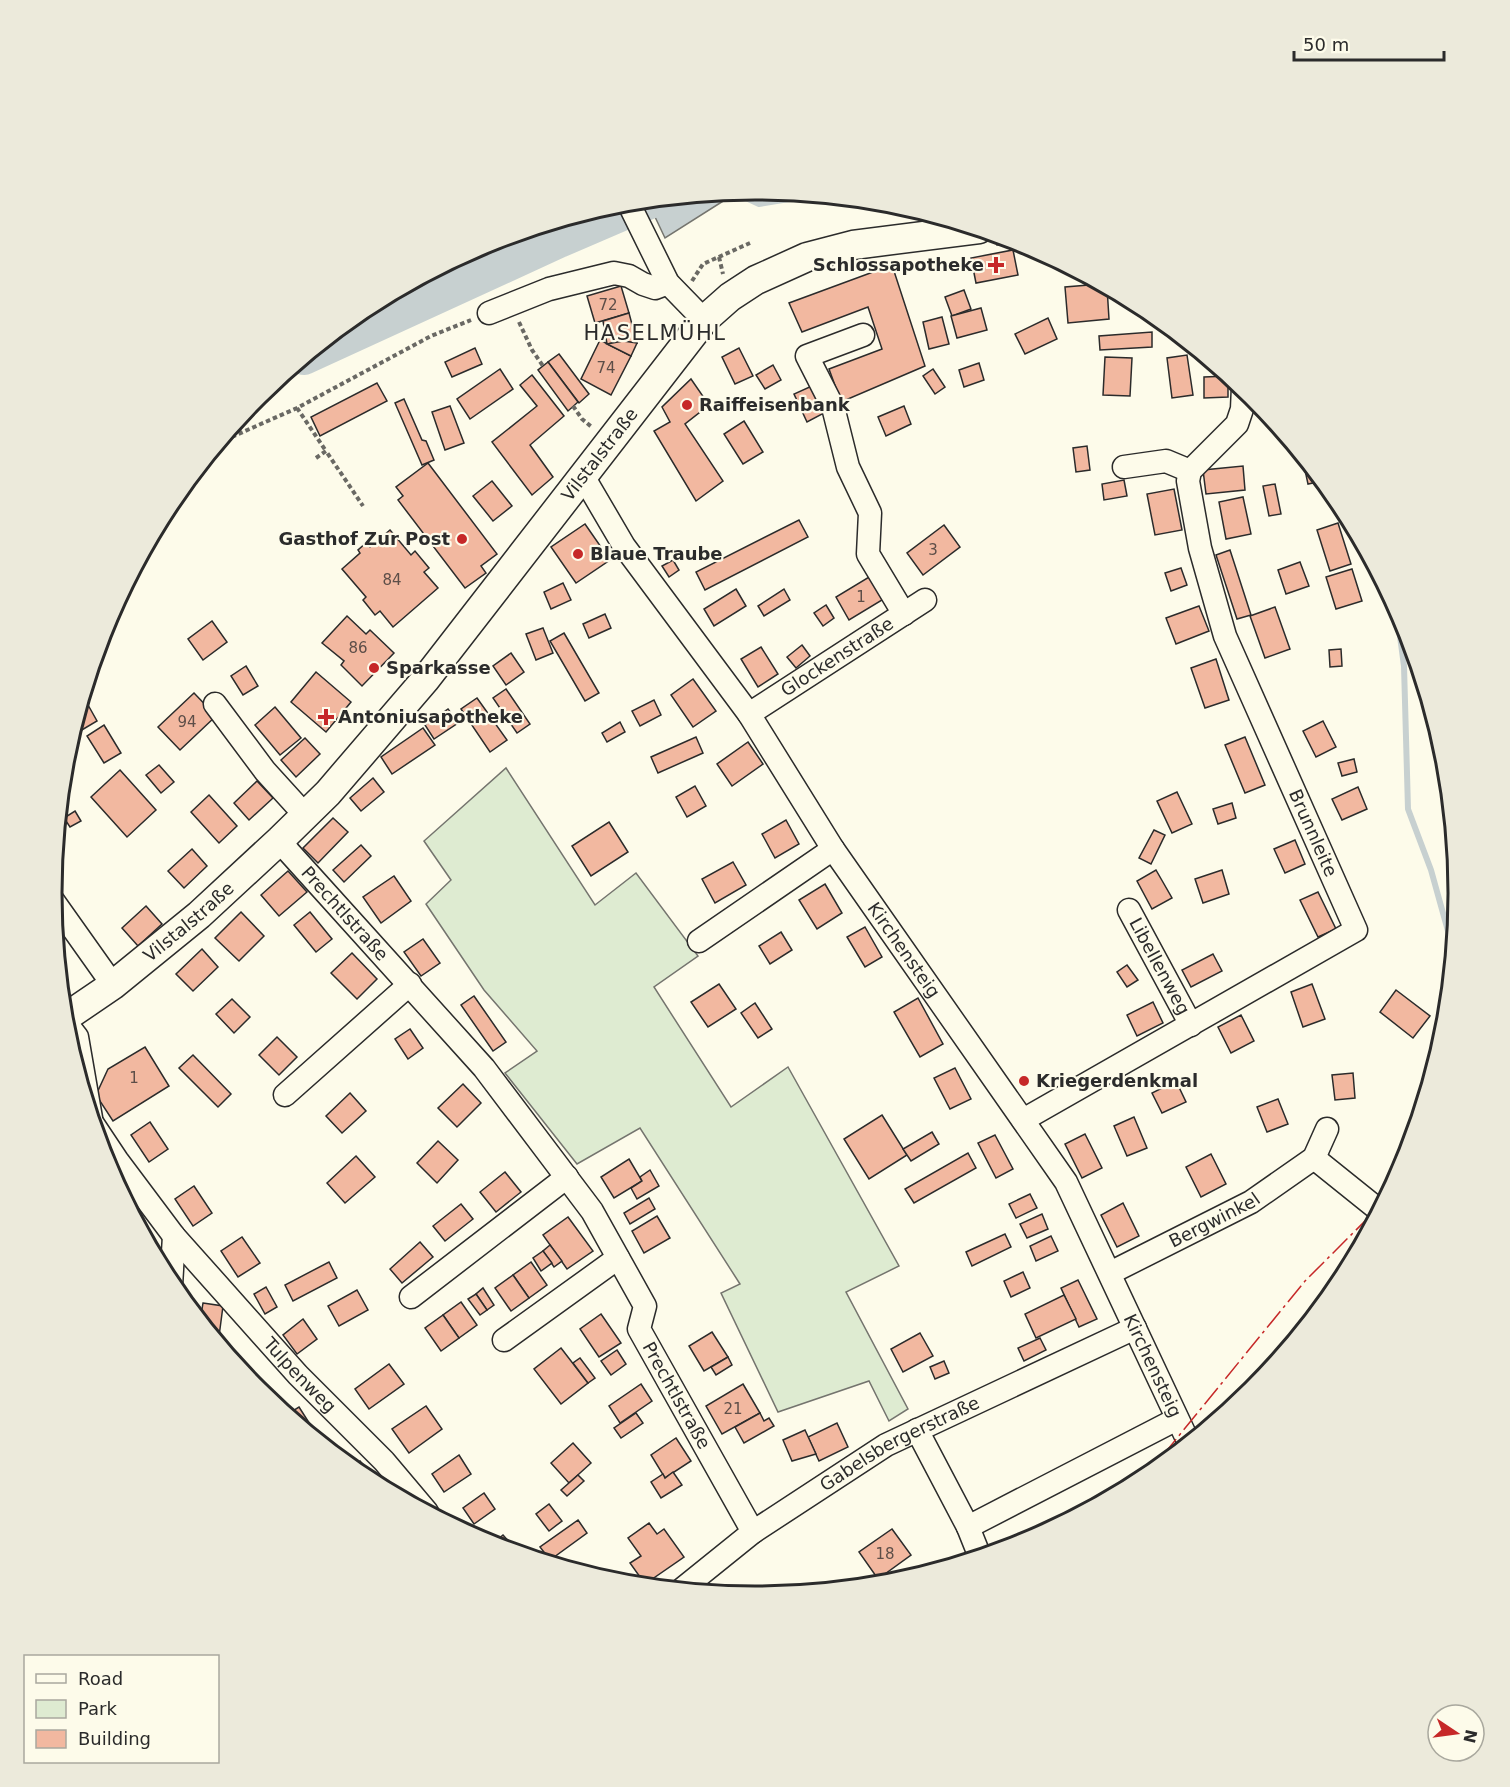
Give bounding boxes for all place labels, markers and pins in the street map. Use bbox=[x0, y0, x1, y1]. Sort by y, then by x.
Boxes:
place label: Schlossapotheke bbox=[813, 254, 984, 275]
marker: Schlossapotheke bbox=[989, 258, 1003, 272]
place label: Raiffeisenbank bbox=[699, 394, 851, 415]
marker: Raiffeisenbank bbox=[680, 398, 694, 412]
place label: Gasthof Zur Post bbox=[279, 528, 450, 549]
marker: Gasthof Zur Post bbox=[455, 532, 469, 546]
place label: Blaue Traube bbox=[590, 543, 723, 564]
marker: Blaue Traube bbox=[571, 547, 585, 561]
place label: Sparkasse bbox=[386, 657, 491, 678]
marker: Sparkasse bbox=[367, 661, 381, 675]
place label: Antoniusapotheke bbox=[338, 706, 523, 727]
marker: Antoniusapotheke bbox=[319, 710, 333, 724]
place label: Kriegerdenkmal bbox=[1036, 1070, 1198, 1091]
marker: Kriegerdenkmal bbox=[1017, 1074, 1031, 1088]

